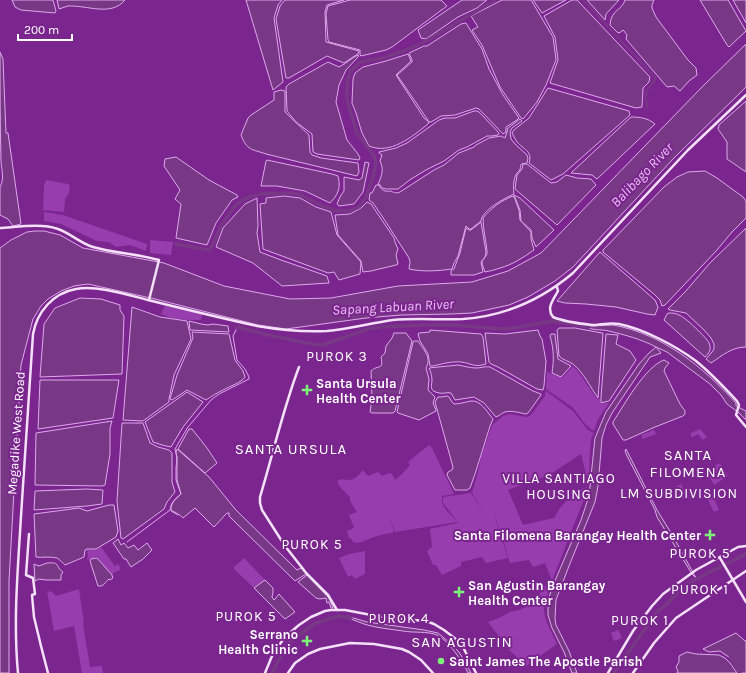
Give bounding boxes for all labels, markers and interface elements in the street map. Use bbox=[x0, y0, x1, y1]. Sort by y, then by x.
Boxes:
scale bar bbox=[18, 16, 72, 42]
text: 200 m bbox=[24, 23, 59, 37]
water label: Balibago River bbox=[607, 138, 678, 211]
water label: Sapang Labuan River bbox=[332, 295, 455, 319]
district label: PUROK 3 bbox=[306, 348, 368, 365]
street label: Megadike West Road bbox=[4, 371, 28, 495]
place label: Santa Ursula Health Center bbox=[316, 376, 401, 406]
marker: Santa Ursula Health Center bbox=[301, 384, 313, 396]
district label: SANTA URSULA bbox=[235, 440, 347, 458]
district label: SANTA FILOMENA bbox=[650, 446, 726, 481]
district label: VILLA SANTIAGO HOUSING bbox=[502, 470, 616, 503]
district label: LM SUBDIVISION bbox=[620, 485, 738, 502]
place label: Santa Filomena Barangay Health Center bbox=[454, 528, 702, 543]
marker: Santa Filomena Barangay Health Center bbox=[704, 529, 716, 541]
district label: PUROK 5 bbox=[281, 536, 343, 553]
district label: PUROK 5 bbox=[669, 545, 731, 562]
place label: San Agustin Barangay Health Center bbox=[468, 578, 606, 608]
district label: PUROK 1 bbox=[671, 581, 729, 598]
marker: San Agustin Barangay Health Center bbox=[453, 586, 465, 598]
district label: PUROK 5 bbox=[215, 608, 277, 625]
district label: PUROK 4 bbox=[368, 610, 430, 627]
district label: PUROK 1 bbox=[611, 612, 669, 629]
place label: Serrano Health Clinic bbox=[218, 627, 298, 657]
district label: SAN AGUSTIN bbox=[411, 633, 513, 651]
marker: Serrano Health Clinic bbox=[301, 635, 313, 647]
place label: Saint James The Apostle Parish bbox=[449, 654, 643, 669]
marker: Saint James The Apostle Parish bbox=[436, 656, 446, 666]

